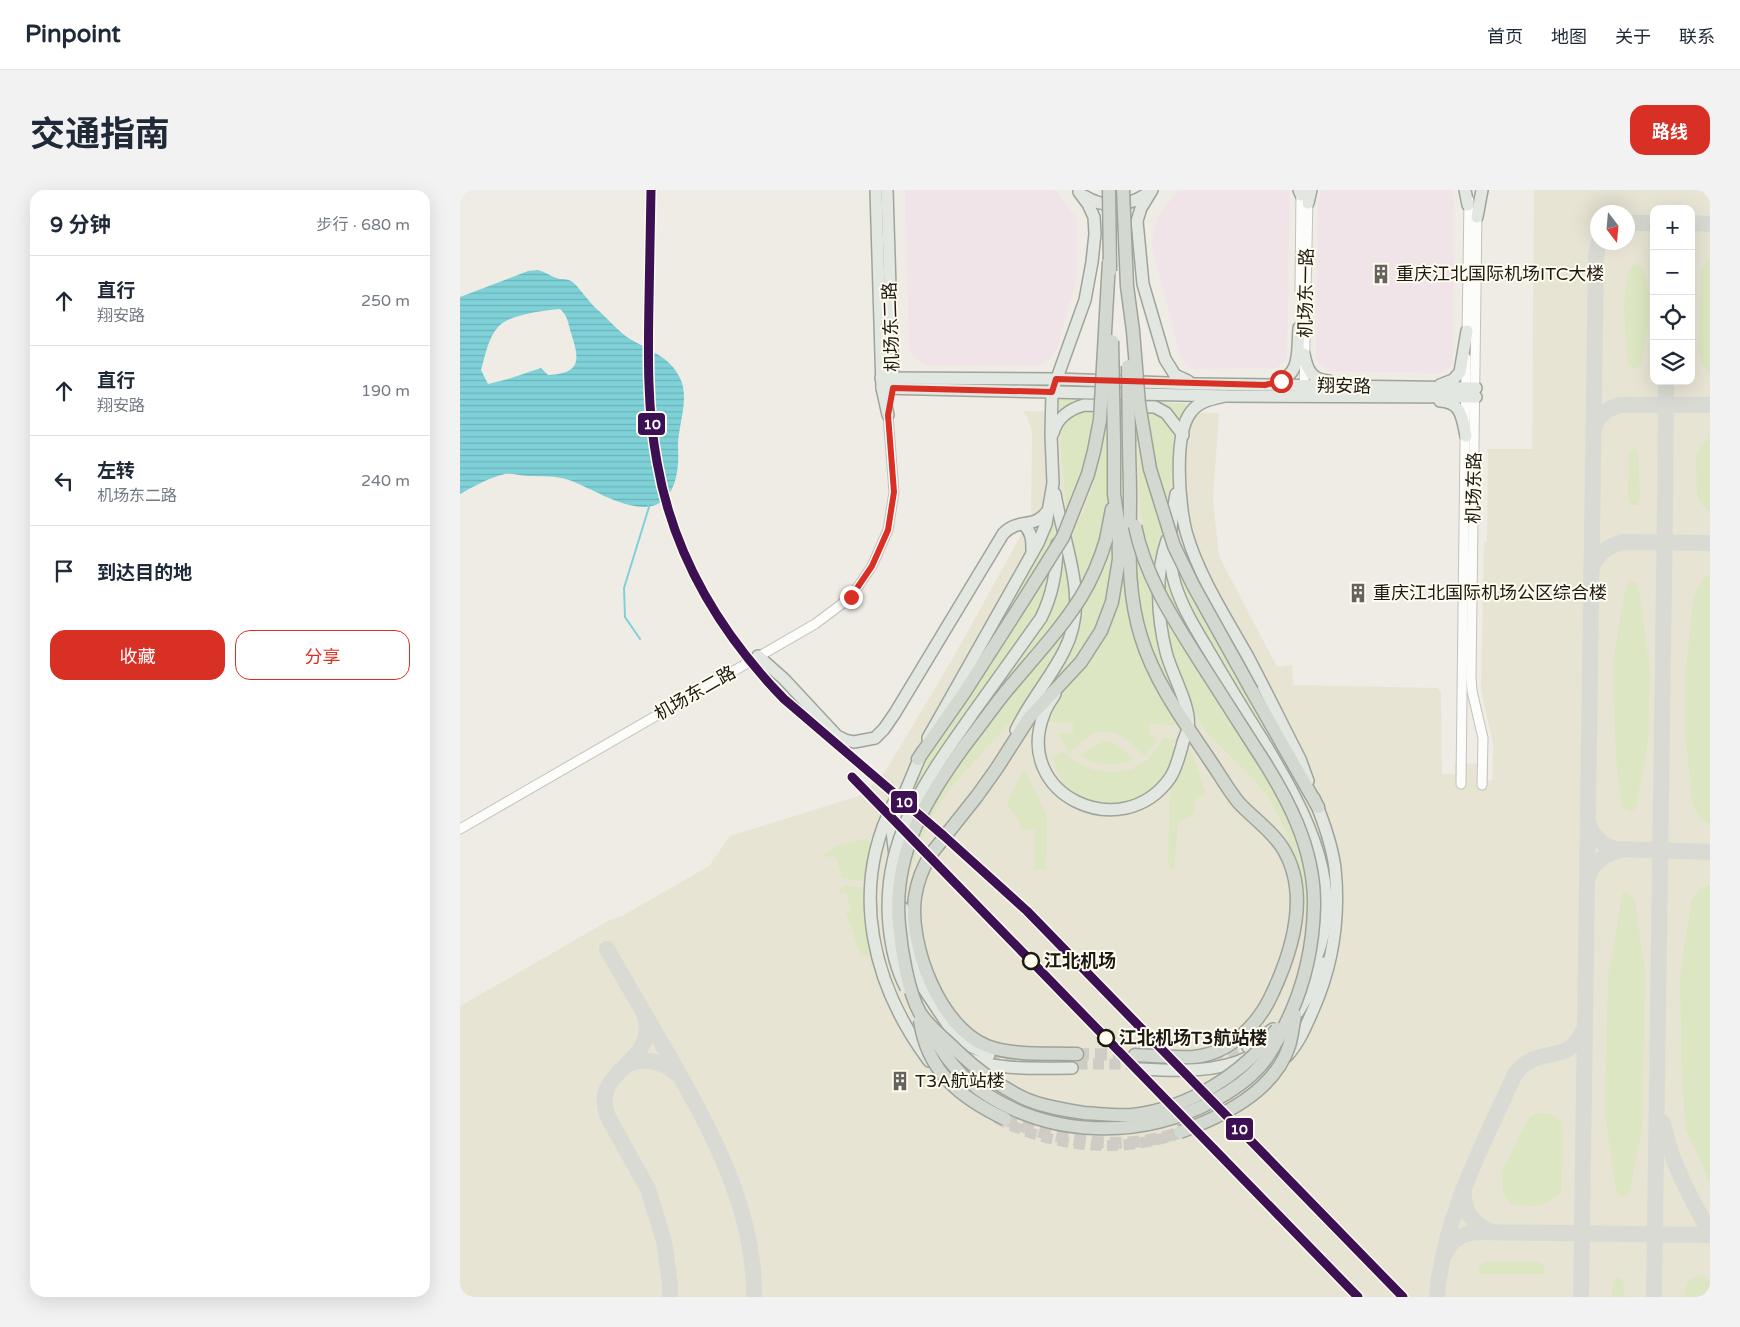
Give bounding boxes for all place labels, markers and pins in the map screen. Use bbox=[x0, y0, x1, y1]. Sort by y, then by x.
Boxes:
building icon: 重庆江北国际机场ITC大楼 bbox=[1370, 263, 1392, 285]
place label: 重庆江北国际机场ITC大楼 bbox=[1396, 263, 1604, 285]
building icon: 重庆江北国际机场公区综合楼 bbox=[1347, 582, 1369, 604]
place label: 重庆江北国际机场公区综合楼 bbox=[1373, 582, 1607, 604]
place label: 江北机场 bbox=[1044, 950, 1116, 972]
marker: 江北机场 bbox=[1022, 952, 1040, 970]
place label: 江北机场T3航站楼 bbox=[1119, 1027, 1267, 1049]
marker: 江北机场T3航站楼 bbox=[1097, 1029, 1115, 1047]
building icon: T3A航站楼 bbox=[889, 1070, 911, 1092]
place label: T3A航站楼 bbox=[915, 1070, 1005, 1092]

